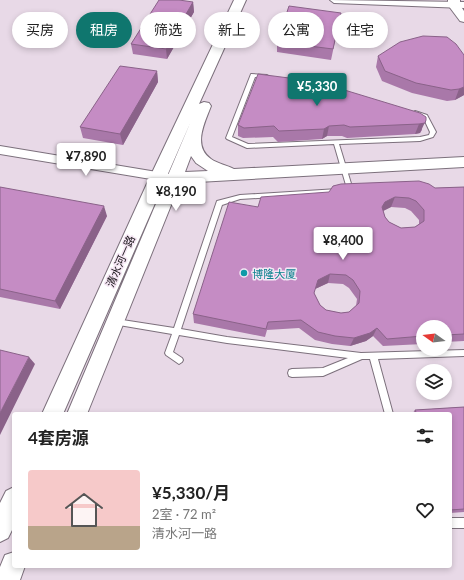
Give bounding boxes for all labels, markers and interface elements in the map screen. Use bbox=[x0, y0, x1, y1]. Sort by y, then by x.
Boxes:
chip: 买房 bbox=[12, 12, 68, 48]
chip: 租房 bbox=[76, 12, 132, 48]
chip: 筛选 bbox=[140, 12, 196, 48]
chip: 新上 bbox=[204, 12, 260, 48]
chip: 公寓 bbox=[268, 12, 324, 48]
chip: 住宅 bbox=[332, 12, 388, 48]
pin: ¥5,330 bbox=[284, 73, 350, 107]
text: ¥5,330 bbox=[297, 78, 337, 94]
pin: ¥7,890 bbox=[53, 143, 119, 177]
text: ¥7,890 bbox=[66, 148, 106, 164]
pin: ¥8,190 bbox=[143, 178, 209, 212]
text: ¥8,190 bbox=[156, 183, 196, 199]
pin: ¥8,400 bbox=[310, 227, 376, 261]
text: ¥8,400 bbox=[323, 232, 363, 248]
street label: 清水河一路 bbox=[103, 233, 137, 289]
place label: 博隆大厦 bbox=[252, 267, 296, 280]
marker: 博隆大厦 bbox=[239, 268, 249, 278]
north arrow bbox=[416, 320, 452, 356]
map controls bbox=[416, 320, 452, 400]
button: layers bbox=[416, 364, 452, 400]
icon: filters bbox=[414, 425, 436, 447]
text: 4套房源 bbox=[28, 427, 89, 448]
text: ¥5,330/月 bbox=[152, 482, 230, 503]
icon: home bbox=[60, 486, 108, 534]
icon: heart bbox=[414, 499, 436, 521]
text: 2室 · 72 m² bbox=[152, 506, 216, 522]
text: 清水河一路 bbox=[152, 525, 217, 541]

